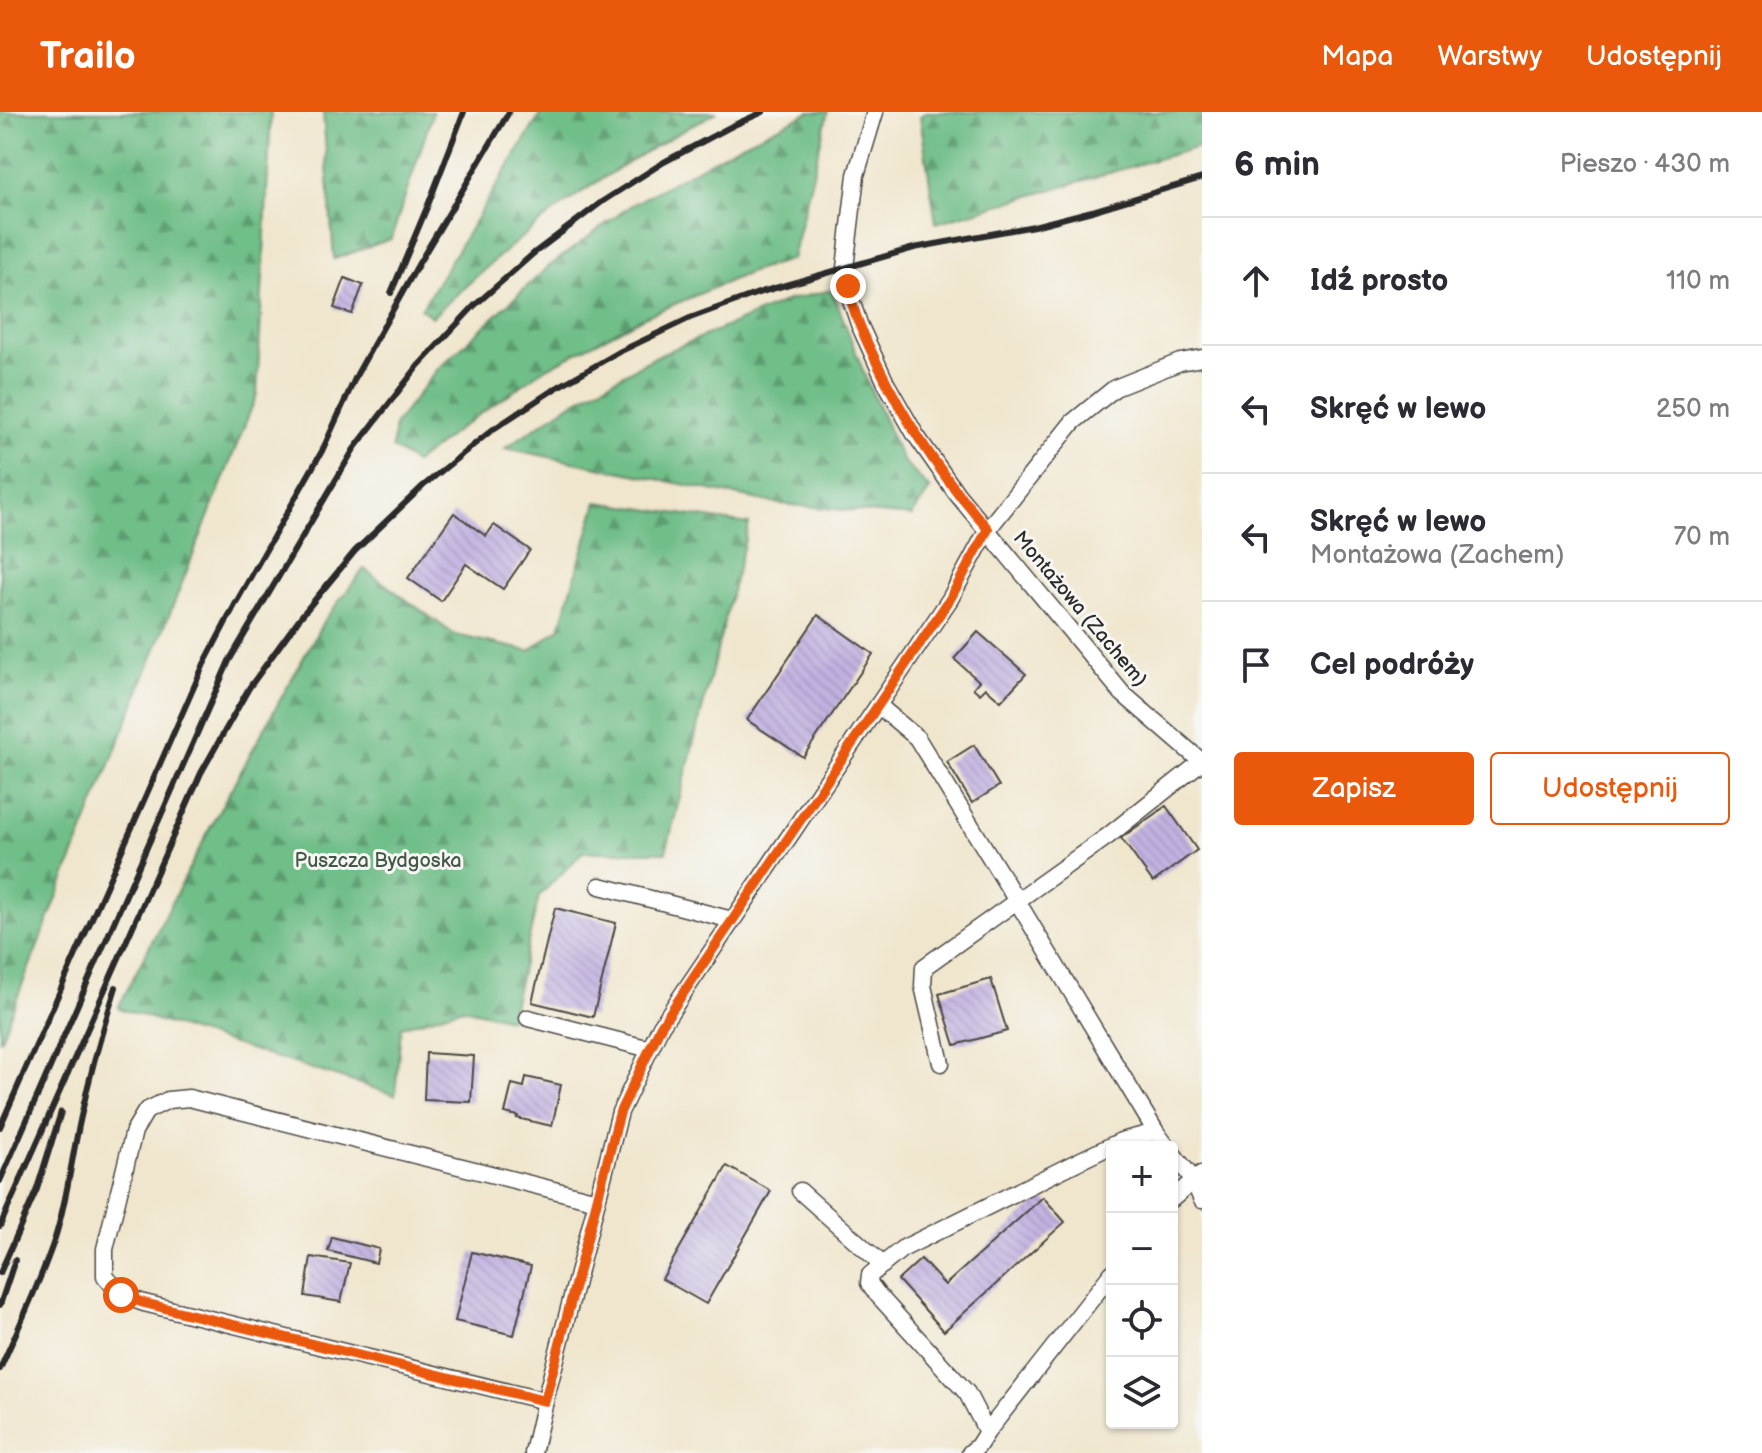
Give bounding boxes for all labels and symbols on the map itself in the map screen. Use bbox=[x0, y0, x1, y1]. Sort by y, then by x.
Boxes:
route end bbox=[830, 268, 866, 304]
street label: Montażowa (Zachem) bbox=[1008, 526, 1152, 692]
park label: Puszcza Bydgoska bbox=[295, 849, 461, 873]
route start bbox=[103, 1277, 139, 1313]

